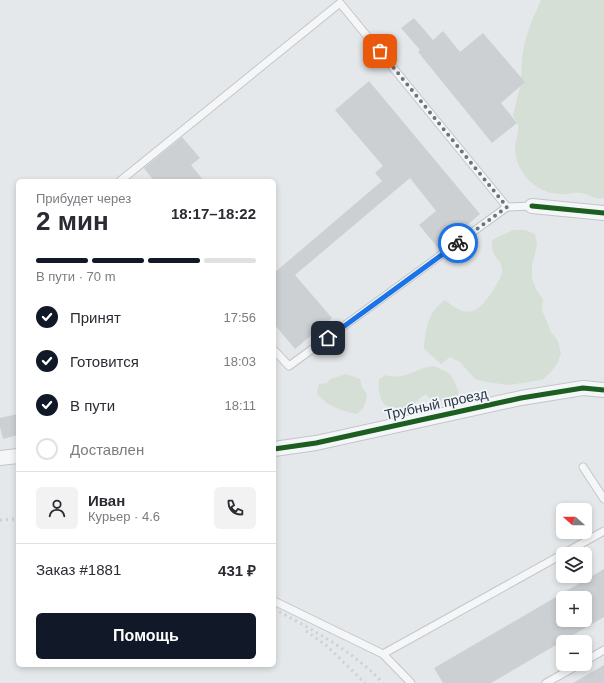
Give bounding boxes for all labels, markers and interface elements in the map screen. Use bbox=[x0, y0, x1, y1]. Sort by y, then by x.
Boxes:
pin bbox=[363, 34, 397, 68]
icon: bag bbox=[369, 40, 391, 62]
text: Прибудет через bbox=[36, 191, 131, 206]
text: 18:17–18:22 bbox=[171, 205, 256, 222]
text: 2 мин bbox=[36, 206, 109, 236]
courier bbox=[438, 223, 478, 263]
icon: bike bbox=[447, 232, 469, 254]
text: В пути · 70 m bbox=[36, 269, 116, 284]
icon: check bbox=[36, 306, 58, 328]
text: Принят bbox=[70, 309, 121, 326]
text: 17:56 bbox=[223, 310, 256, 325]
pin bbox=[311, 321, 345, 355]
icon: home bbox=[317, 327, 339, 349]
icon: check bbox=[36, 350, 58, 372]
text: Готовится bbox=[70, 353, 139, 370]
text: 18:03 bbox=[223, 354, 256, 369]
street label: Трубный проезд bbox=[383, 385, 489, 423]
icon: check bbox=[36, 394, 58, 416]
text: В пути bbox=[70, 397, 115, 414]
text: 18:11 bbox=[224, 398, 256, 413]
text: Доставлен bbox=[70, 441, 144, 458]
button: person bbox=[36, 487, 78, 529]
button: phone bbox=[214, 487, 256, 529]
text: Иван bbox=[88, 492, 125, 509]
north arrow bbox=[556, 503, 592, 539]
map controls bbox=[556, 503, 592, 671]
text: Курьер · 4.6 bbox=[88, 509, 160, 524]
button: layers bbox=[556, 547, 592, 583]
text: Заказ #1881 bbox=[36, 561, 121, 578]
text: 431 ₽ bbox=[218, 562, 256, 579]
button: + bbox=[556, 591, 592, 627]
button: Помощь bbox=[36, 613, 256, 659]
button: − bbox=[556, 635, 592, 671]

